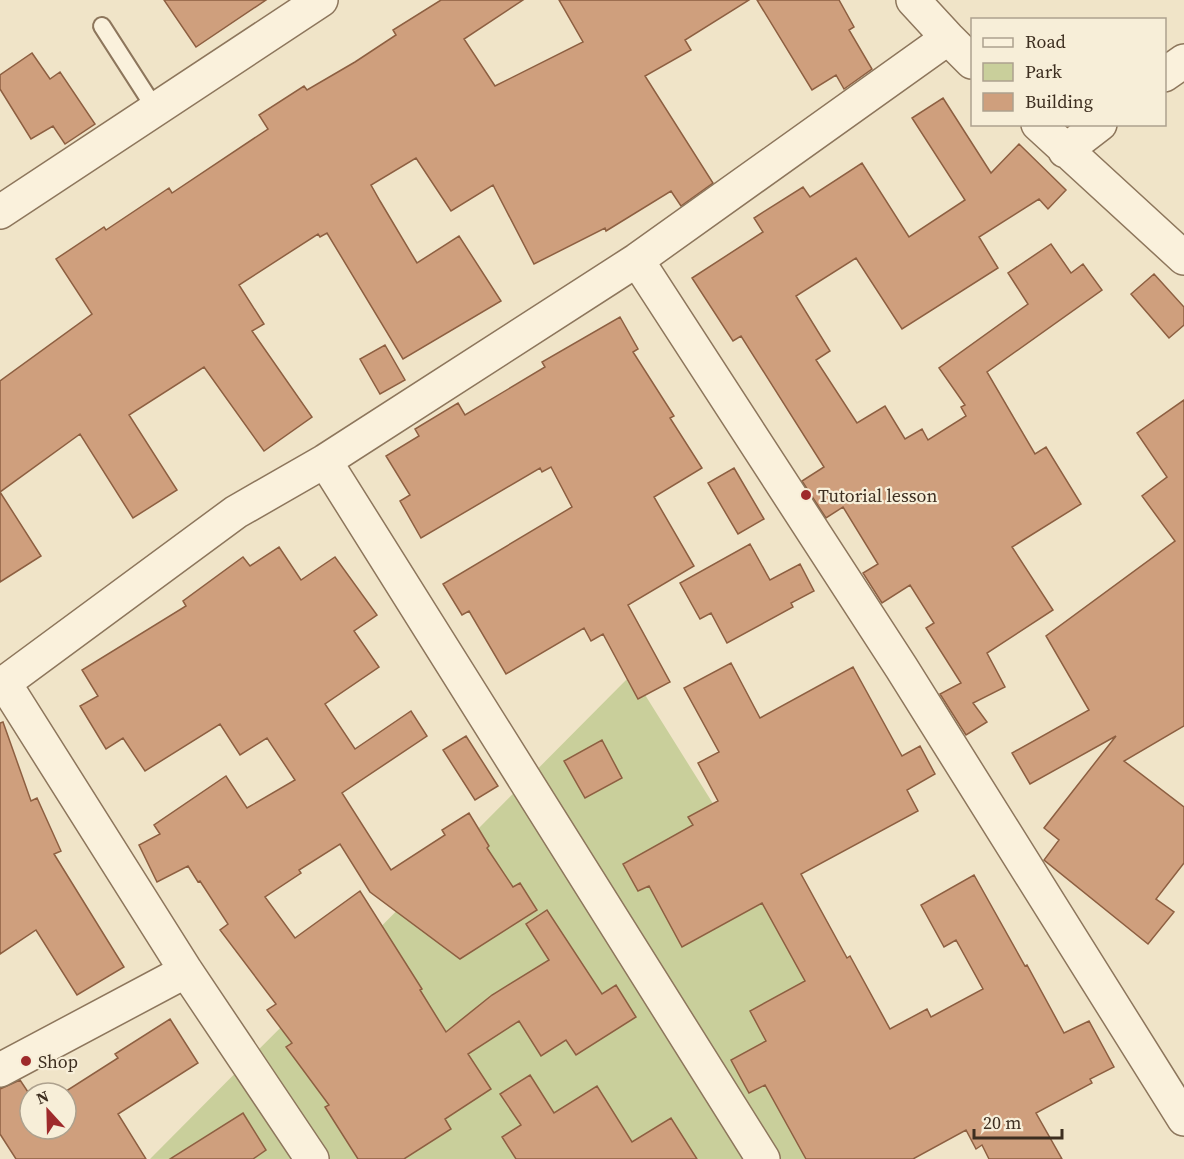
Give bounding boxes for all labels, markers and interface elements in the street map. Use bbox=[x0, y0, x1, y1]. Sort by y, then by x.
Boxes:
legend bbox=[971, 18, 1166, 126]
text: Road bbox=[1025, 29, 1066, 54]
text: Park bbox=[1025, 59, 1062, 84]
text: Building bbox=[1025, 89, 1093, 114]
place label: Tutorial lesson bbox=[818, 483, 937, 508]
marker: Tutorial lesson bbox=[799, 488, 813, 502]
place label: Shop bbox=[38, 1049, 78, 1074]
marker: Shop bbox=[19, 1054, 33, 1068]
north arrow bbox=[18, 1081, 78, 1141]
text: N bbox=[33, 1085, 52, 1109]
scale bar bbox=[974, 1102, 1062, 1140]
text: 20 m bbox=[983, 1110, 1021, 1135]

